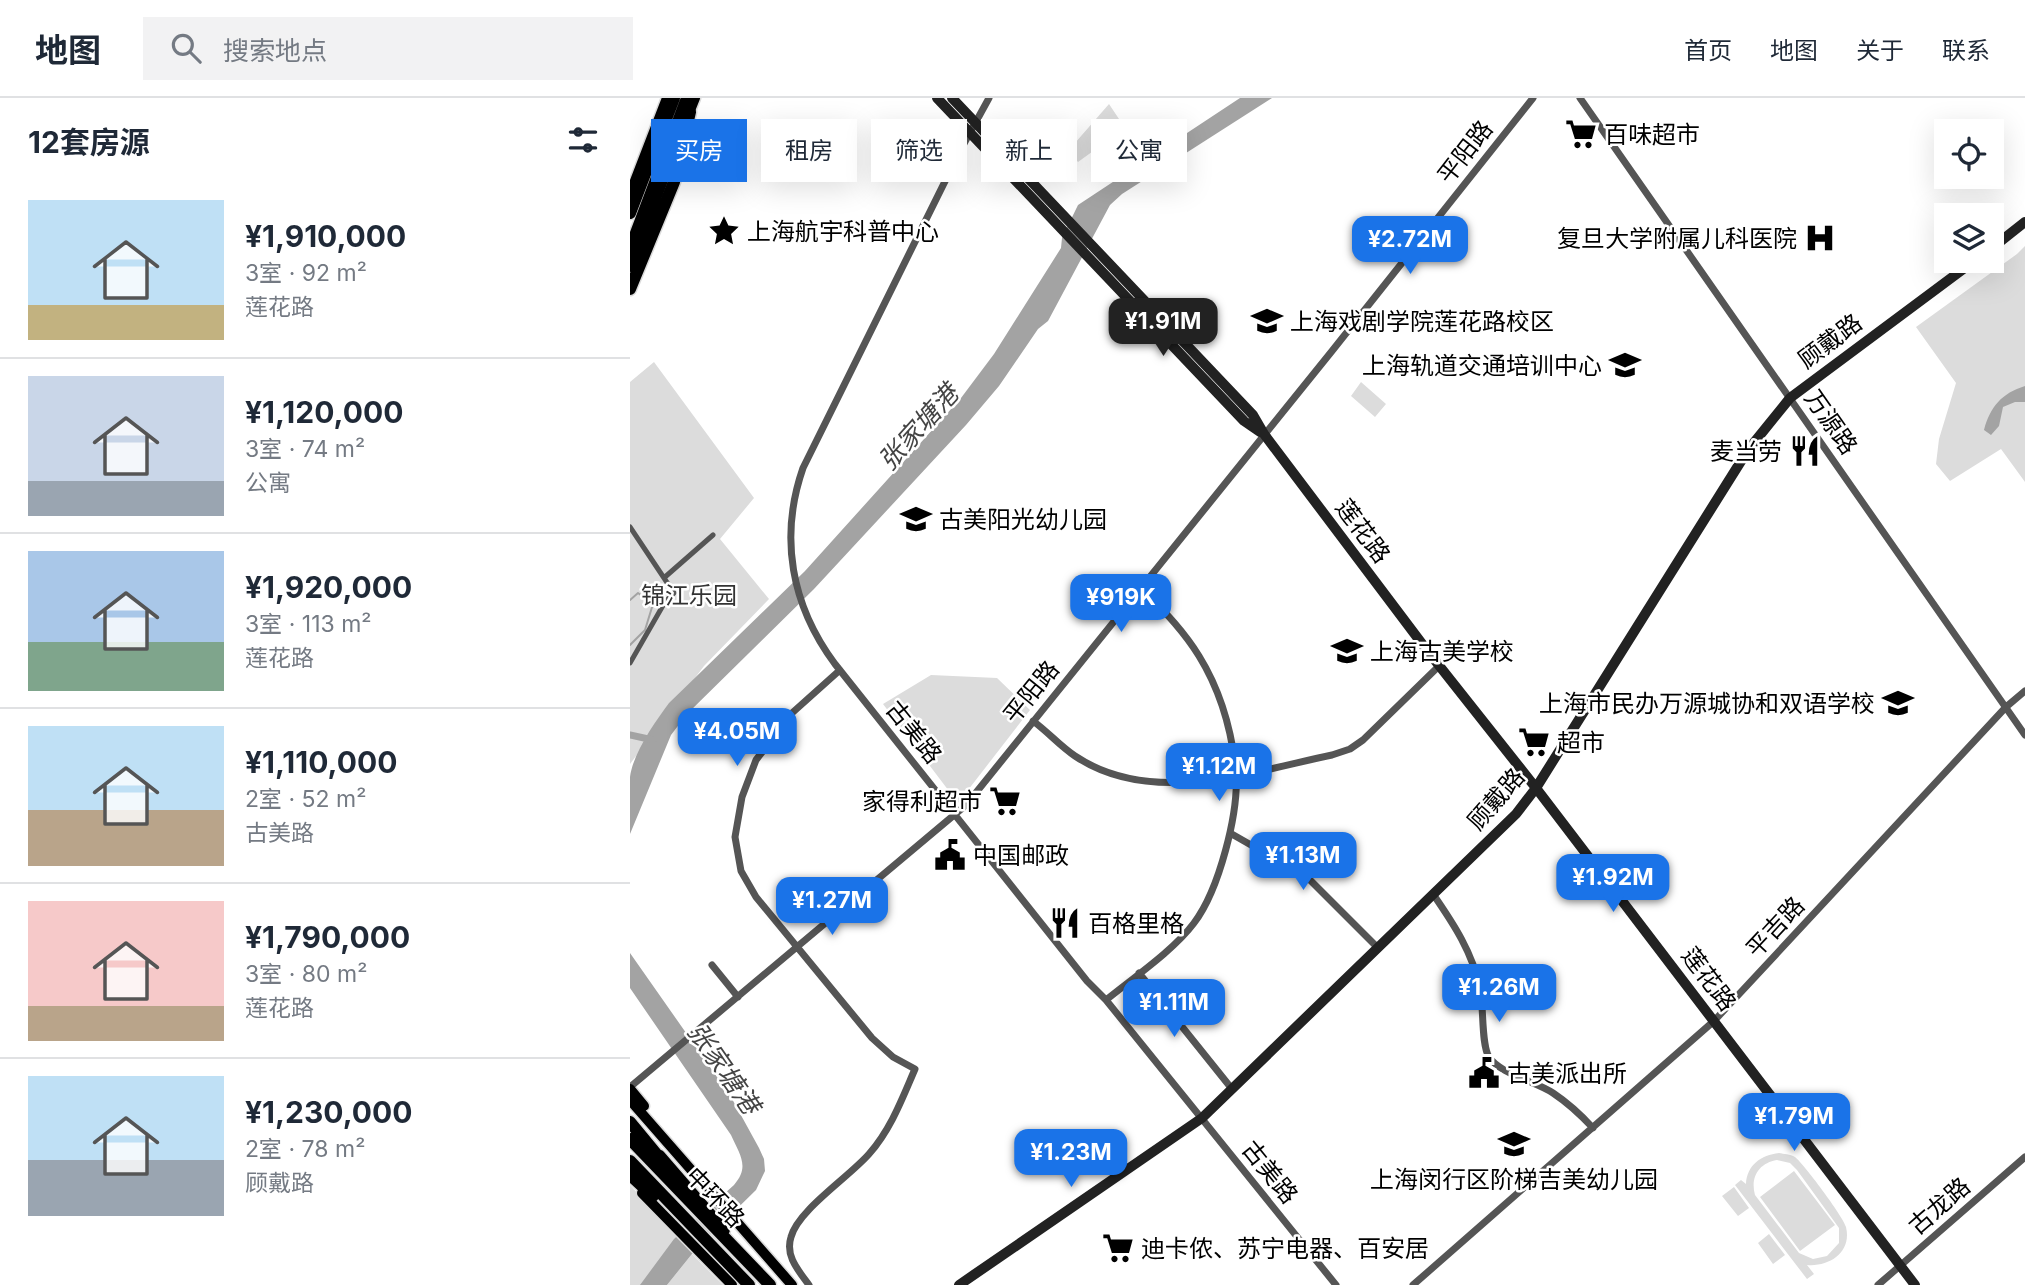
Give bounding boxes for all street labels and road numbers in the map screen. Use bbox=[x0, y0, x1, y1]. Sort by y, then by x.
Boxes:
street label: 平阳路 bbox=[1431, 115, 1499, 189]
street label: 顾戴路 bbox=[1793, 308, 1867, 374]
street label: 万源路 bbox=[1798, 384, 1864, 460]
street label: 莲花路 bbox=[1330, 494, 1396, 568]
street label: 平阳路 bbox=[997, 655, 1065, 729]
street label: 古美路 bbox=[880, 695, 948, 769]
street label: 顾戴路 bbox=[1461, 762, 1531, 836]
street label: 平吉路 bbox=[1740, 891, 1810, 963]
street label: 莲花路 bbox=[1676, 942, 1742, 1016]
street label: 古美路 bbox=[1236, 1135, 1304, 1209]
street label: 中环路 bbox=[680, 1161, 750, 1233]
street label: 古龙路 bbox=[1902, 1171, 1976, 1241]

